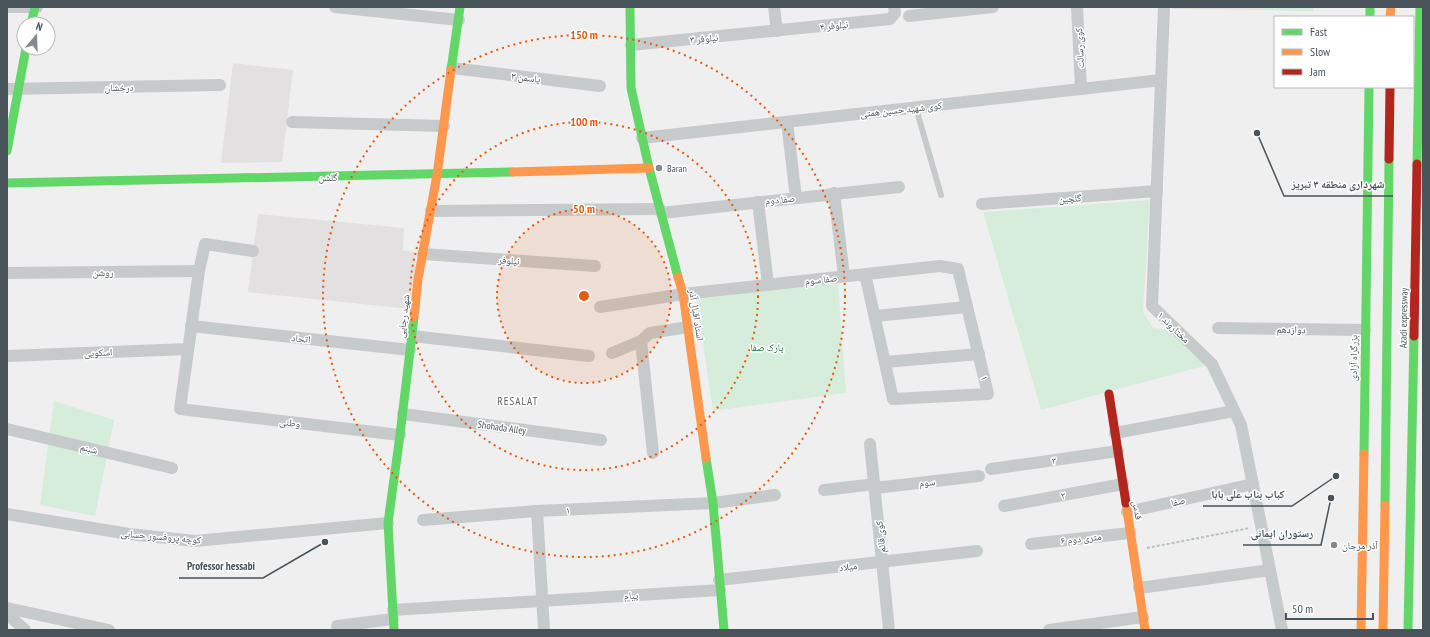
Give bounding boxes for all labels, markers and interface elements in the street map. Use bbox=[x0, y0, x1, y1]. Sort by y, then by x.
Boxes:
north arrow bbox=[16, 16, 56, 56]
legend bbox=[1274, 16, 1414, 88]
street label: نیلوفر ۴ bbox=[819, 18, 849, 33]
text: N bbox=[34, 19, 44, 34]
text: Fast bbox=[1310, 24, 1328, 39]
text: 150 m bbox=[570, 27, 598, 42]
street label: کوی رسالت bbox=[1072, 27, 1087, 68]
street label: نیلوفر ۳ bbox=[689, 31, 719, 46]
text: Slow bbox=[1310, 44, 1331, 59]
text: Jam bbox=[1309, 64, 1326, 79]
street label: یاسمن ۳ bbox=[511, 69, 541, 86]
street label: درخشان bbox=[104, 81, 134, 94]
street label: کوی شهید حسین همتی bbox=[859, 99, 943, 120]
text: 100 m bbox=[570, 114, 598, 129]
place label: Baran bbox=[667, 162, 687, 175]
marker: Baran bbox=[654, 163, 664, 173]
street label: گلشن bbox=[318, 171, 338, 184]
callout: شهرداری منطقه ۳ تبریز bbox=[1284, 173, 1393, 196]
text: شهرداری منطقه ۳ تبریز bbox=[1291, 177, 1385, 192]
street label: صفا دوم bbox=[764, 191, 796, 209]
street label: گلچین bbox=[1058, 191, 1082, 206]
text: 50 m bbox=[573, 201, 595, 216]
street label: نیلوفر bbox=[497, 253, 520, 268]
street label: روشن bbox=[92, 266, 114, 279]
street label: صفا سوم bbox=[804, 271, 838, 289]
street label: استاد اقبال آذر bbox=[686, 287, 707, 342]
street label: Azadi expressway bbox=[1396, 287, 1411, 348]
centre of rings bbox=[577, 289, 591, 303]
street label: شهید رجایی bbox=[394, 293, 413, 339]
street label: مختاروند ۱ bbox=[1155, 309, 1193, 346]
street label: دوازدهم bbox=[1276, 323, 1306, 337]
street label: اتحاد bbox=[291, 331, 311, 346]
street label: بزرگراه آزادی bbox=[1347, 334, 1360, 381]
park label: پارک صفا bbox=[750, 341, 784, 354]
street label: اسکویی bbox=[84, 346, 113, 359]
street label: ۱ bbox=[978, 374, 991, 382]
district label: RESALAT bbox=[497, 394, 539, 408]
street label: وطنی bbox=[279, 415, 302, 430]
street label: Shohada Alley bbox=[477, 418, 527, 437]
street label: شبنم bbox=[79, 440, 99, 458]
street label: ۳ bbox=[1051, 454, 1058, 467]
street label: سوم bbox=[918, 475, 936, 491]
callout: کباب بناب علی بابا bbox=[1203, 483, 1292, 506]
text: کباب بناب علی بابا bbox=[1211, 487, 1285, 502]
street label: ۲ bbox=[1060, 489, 1067, 502]
street label: صفا bbox=[1170, 494, 1187, 509]
street label: قدس bbox=[1130, 500, 1145, 521]
street label: ۱ bbox=[565, 504, 571, 517]
street label: کوی قائم bbox=[872, 520, 890, 553]
callout: رستوران ایمانی bbox=[1243, 522, 1321, 545]
text: رستوران ایمانی bbox=[1251, 526, 1313, 541]
street label: کوچه پروفسور حسابی bbox=[120, 527, 202, 547]
street label: ۶ متری دوم bbox=[1060, 530, 1103, 548]
place label: آذر مرجان bbox=[1342, 539, 1378, 552]
marker: آذر مرجان bbox=[1329, 540, 1339, 550]
callout: Professor hessabi bbox=[179, 555, 263, 578]
text: Professor hessabi bbox=[187, 559, 255, 573]
street label: میلاد bbox=[838, 559, 858, 574]
street label: پیام bbox=[623, 589, 639, 603]
scale bar bbox=[1286, 595, 1373, 621]
text: 50 m bbox=[1292, 601, 1313, 616]

